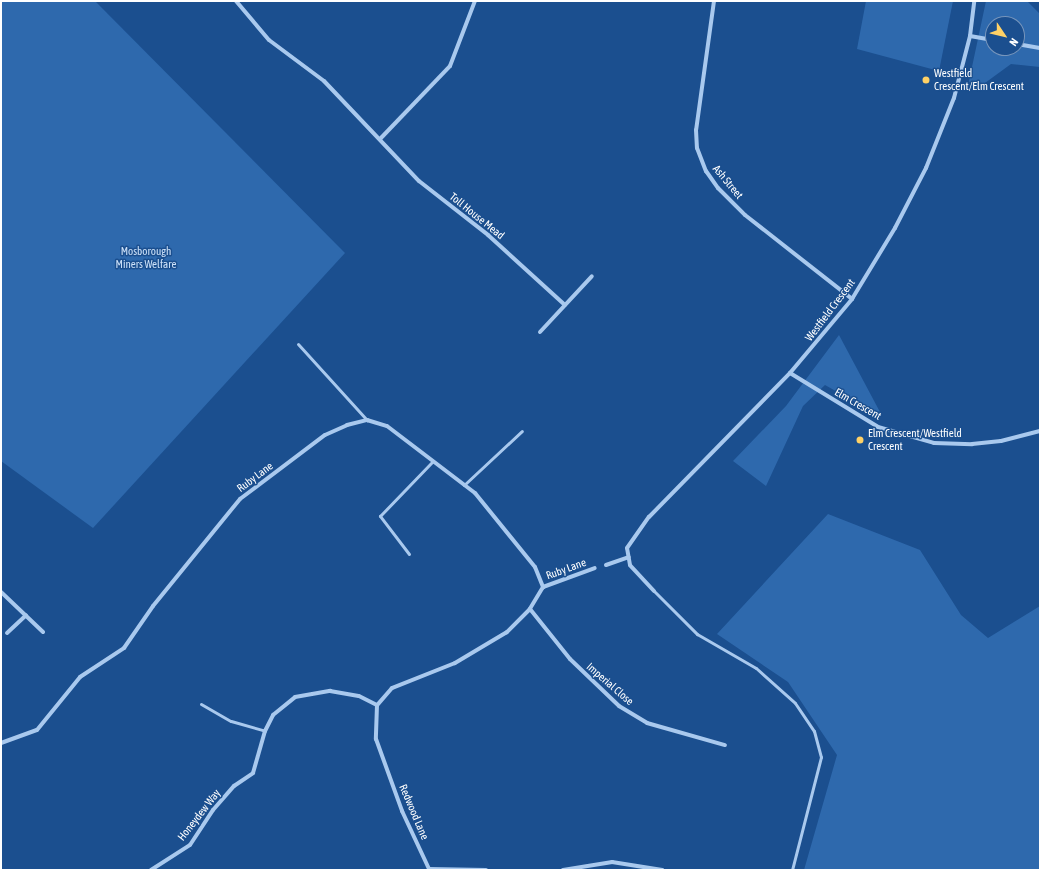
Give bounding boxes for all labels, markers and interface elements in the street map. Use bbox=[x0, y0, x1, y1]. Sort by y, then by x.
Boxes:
north arrow bbox=[985, 16, 1025, 56]
text: N bbox=[1007, 36, 1021, 48]
place label: Westfield Crescent/Elm Crescent bbox=[934, 67, 1024, 93]
marker: Westfield Crescent/Elm Crescent bbox=[921, 75, 931, 85]
street label: Ash Street bbox=[710, 162, 746, 202]
street label: Toll House Mead bbox=[447, 190, 507, 242]
park label: Mosborough Miners Welfare bbox=[116, 245, 176, 271]
street label: Westfield Crescent bbox=[802, 276, 858, 344]
street label: Elm Crescent bbox=[832, 385, 884, 423]
place label: Elm Crescent/Westfield Crescent bbox=[868, 427, 962, 453]
marker: Elm Crescent/Westfield Crescent bbox=[855, 435, 865, 445]
street label: Ruby Lane bbox=[234, 459, 276, 495]
street label: Ruby Lane bbox=[544, 556, 588, 582]
street label: Imperial Close bbox=[584, 660, 636, 708]
street label: Redwood Lane bbox=[396, 782, 432, 842]
street label: Honeydew Way bbox=[175, 787, 223, 843]

